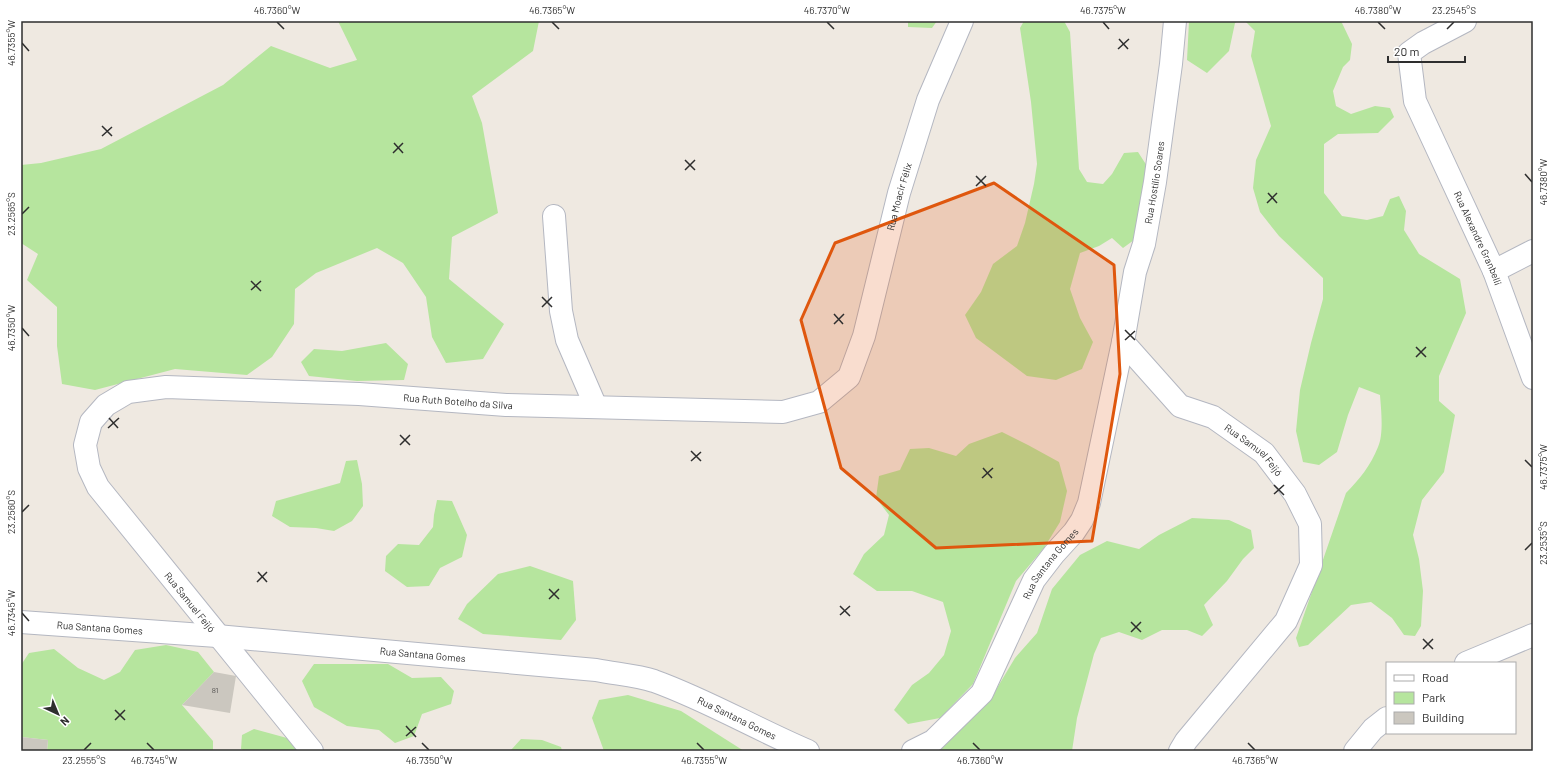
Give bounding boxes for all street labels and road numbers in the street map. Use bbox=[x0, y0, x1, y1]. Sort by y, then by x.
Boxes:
street label: Rua Hostílio Soares bbox=[1142, 140, 1167, 225]
street label: Rua Moacir Félix bbox=[884, 161, 914, 232]
street label: Rua Alexandre Granbelli bbox=[1452, 189, 1505, 287]
street label: Rua Ruth Botelho da Silva bbox=[403, 391, 513, 411]
street label: Rua Samuel Feijó bbox=[1222, 421, 1285, 478]
street label: Rua Santana Gomes bbox=[1020, 526, 1081, 601]
street label: Rua Samuel Feijó bbox=[162, 570, 218, 634]
street label: Rua Santana Gomes bbox=[56, 619, 143, 637]
street label: Rua Santana Gomes bbox=[379, 645, 466, 664]
street label: Rua Santana Gomes bbox=[696, 694, 779, 742]

